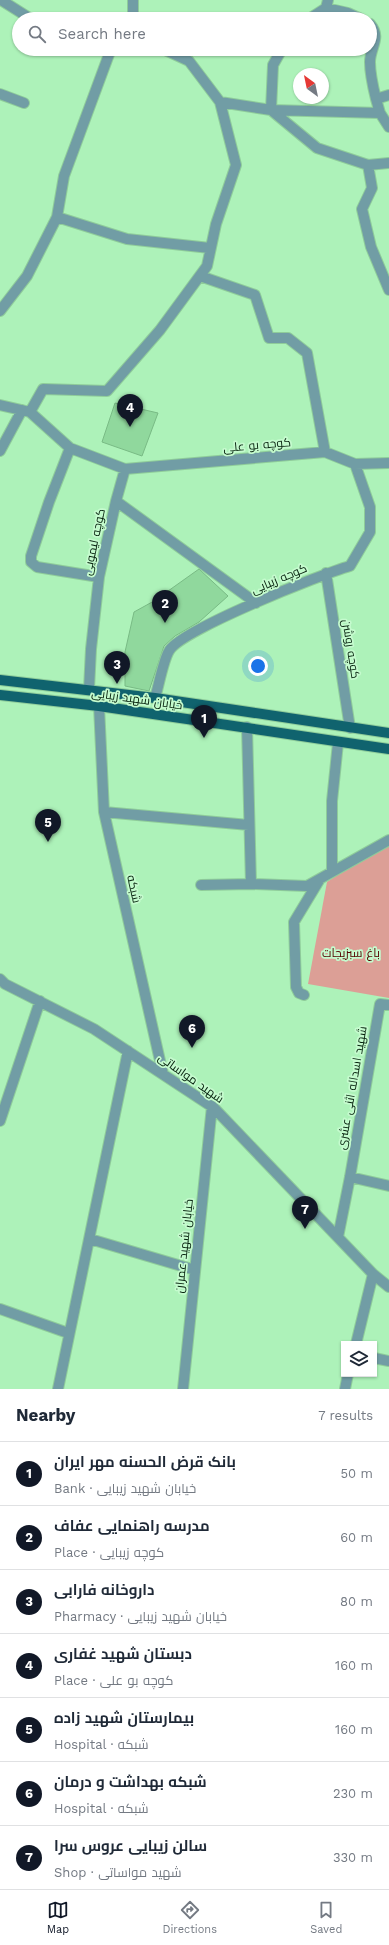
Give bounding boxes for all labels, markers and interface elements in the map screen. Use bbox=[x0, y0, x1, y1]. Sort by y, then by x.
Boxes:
search box bbox=[12, 12, 377, 56]
icon: search bbox=[26, 23, 48, 45]
text: Search here bbox=[58, 25, 146, 43]
north arrow bbox=[293, 68, 329, 104]
pin: 4 bbox=[117, 394, 143, 427]
street label: کوچه بو علی bbox=[223, 435, 292, 457]
street label: کوچه لیمویی bbox=[80, 507, 110, 577]
street label: کوچه زیبایی bbox=[249, 561, 310, 599]
pin: 2 bbox=[152, 590, 178, 623]
street label: کوچه روشن bbox=[337, 618, 363, 680]
pin: 3 bbox=[104, 651, 130, 684]
your location bbox=[248, 656, 268, 676]
street label: خیابان شهید زیبایی bbox=[91, 686, 183, 712]
pin: 1 bbox=[191, 705, 217, 738]
pin: 5 bbox=[35, 809, 61, 842]
street label: شبکه bbox=[124, 874, 144, 904]
park label: باغ سبزیجات bbox=[322, 946, 380, 961]
pin: 6 bbox=[179, 1015, 205, 1048]
street label: شهید اسداله اثنی عشری bbox=[334, 1025, 370, 1151]
street label: شهید مواساتی bbox=[155, 1050, 227, 1106]
pin: 7 bbox=[292, 1196, 318, 1229]
street label: خیابان شهید عمران bbox=[172, 1198, 196, 1294]
map controls bbox=[341, 1341, 377, 1377]
button: layers bbox=[341, 1341, 377, 1377]
text: Nearby bbox=[16, 1405, 75, 1425]
text: 7 results bbox=[318, 1408, 373, 1423]
text: بانک قرض الحسنه مهر ایران bbox=[54, 1453, 236, 1471]
text: 1 bbox=[26, 1466, 32, 1481]
text: 50 m bbox=[341, 1466, 373, 1481]
text: Bank · خیابان شهید زیبایی bbox=[54, 1481, 196, 1496]
text: مدرسه راهنمایی عفاف bbox=[54, 1517, 210, 1535]
text: 2 bbox=[25, 1530, 33, 1545]
text: 60 m bbox=[340, 1530, 373, 1545]
text: Place · کوچه زیبایی bbox=[54, 1545, 164, 1560]
text: داروخانه فارابی bbox=[54, 1581, 154, 1599]
text: 3 bbox=[25, 1594, 33, 1609]
text: 80 m bbox=[340, 1594, 373, 1609]
text: Pharmacy · خیابان شهید زیبایی bbox=[54, 1609, 227, 1624]
text: دبستان شهید غفاری bbox=[54, 1645, 192, 1663]
text: 4 bbox=[25, 1658, 33, 1673]
text: 160 m bbox=[335, 1658, 373, 1673]
text: Place · کوچه بو علی bbox=[54, 1673, 173, 1688]
text: بیمارستان شهید زاده bbox=[54, 1709, 194, 1727]
text: 5 bbox=[25, 1722, 33, 1737]
text: 160 m bbox=[335, 1722, 373, 1737]
text: Hospital · شبکه bbox=[54, 1737, 149, 1752]
text: شبکه بهداشت و درمان bbox=[54, 1773, 207, 1791]
text: 6 bbox=[25, 1786, 33, 1801]
text: 230 m bbox=[333, 1786, 373, 1801]
text: Hospital · شبکه bbox=[54, 1801, 149, 1816]
text: سالن زیبایی عروس سرا bbox=[54, 1837, 207, 1855]
text: 7 bbox=[25, 1850, 33, 1865]
text: 330 m bbox=[333, 1850, 373, 1865]
text: Shop · شهید مواساتی bbox=[54, 1865, 182, 1880]
tab: Map bbox=[47, 1899, 69, 1936]
tab: Directions bbox=[163, 1899, 217, 1936]
tab: Saved bbox=[310, 1899, 342, 1936]

